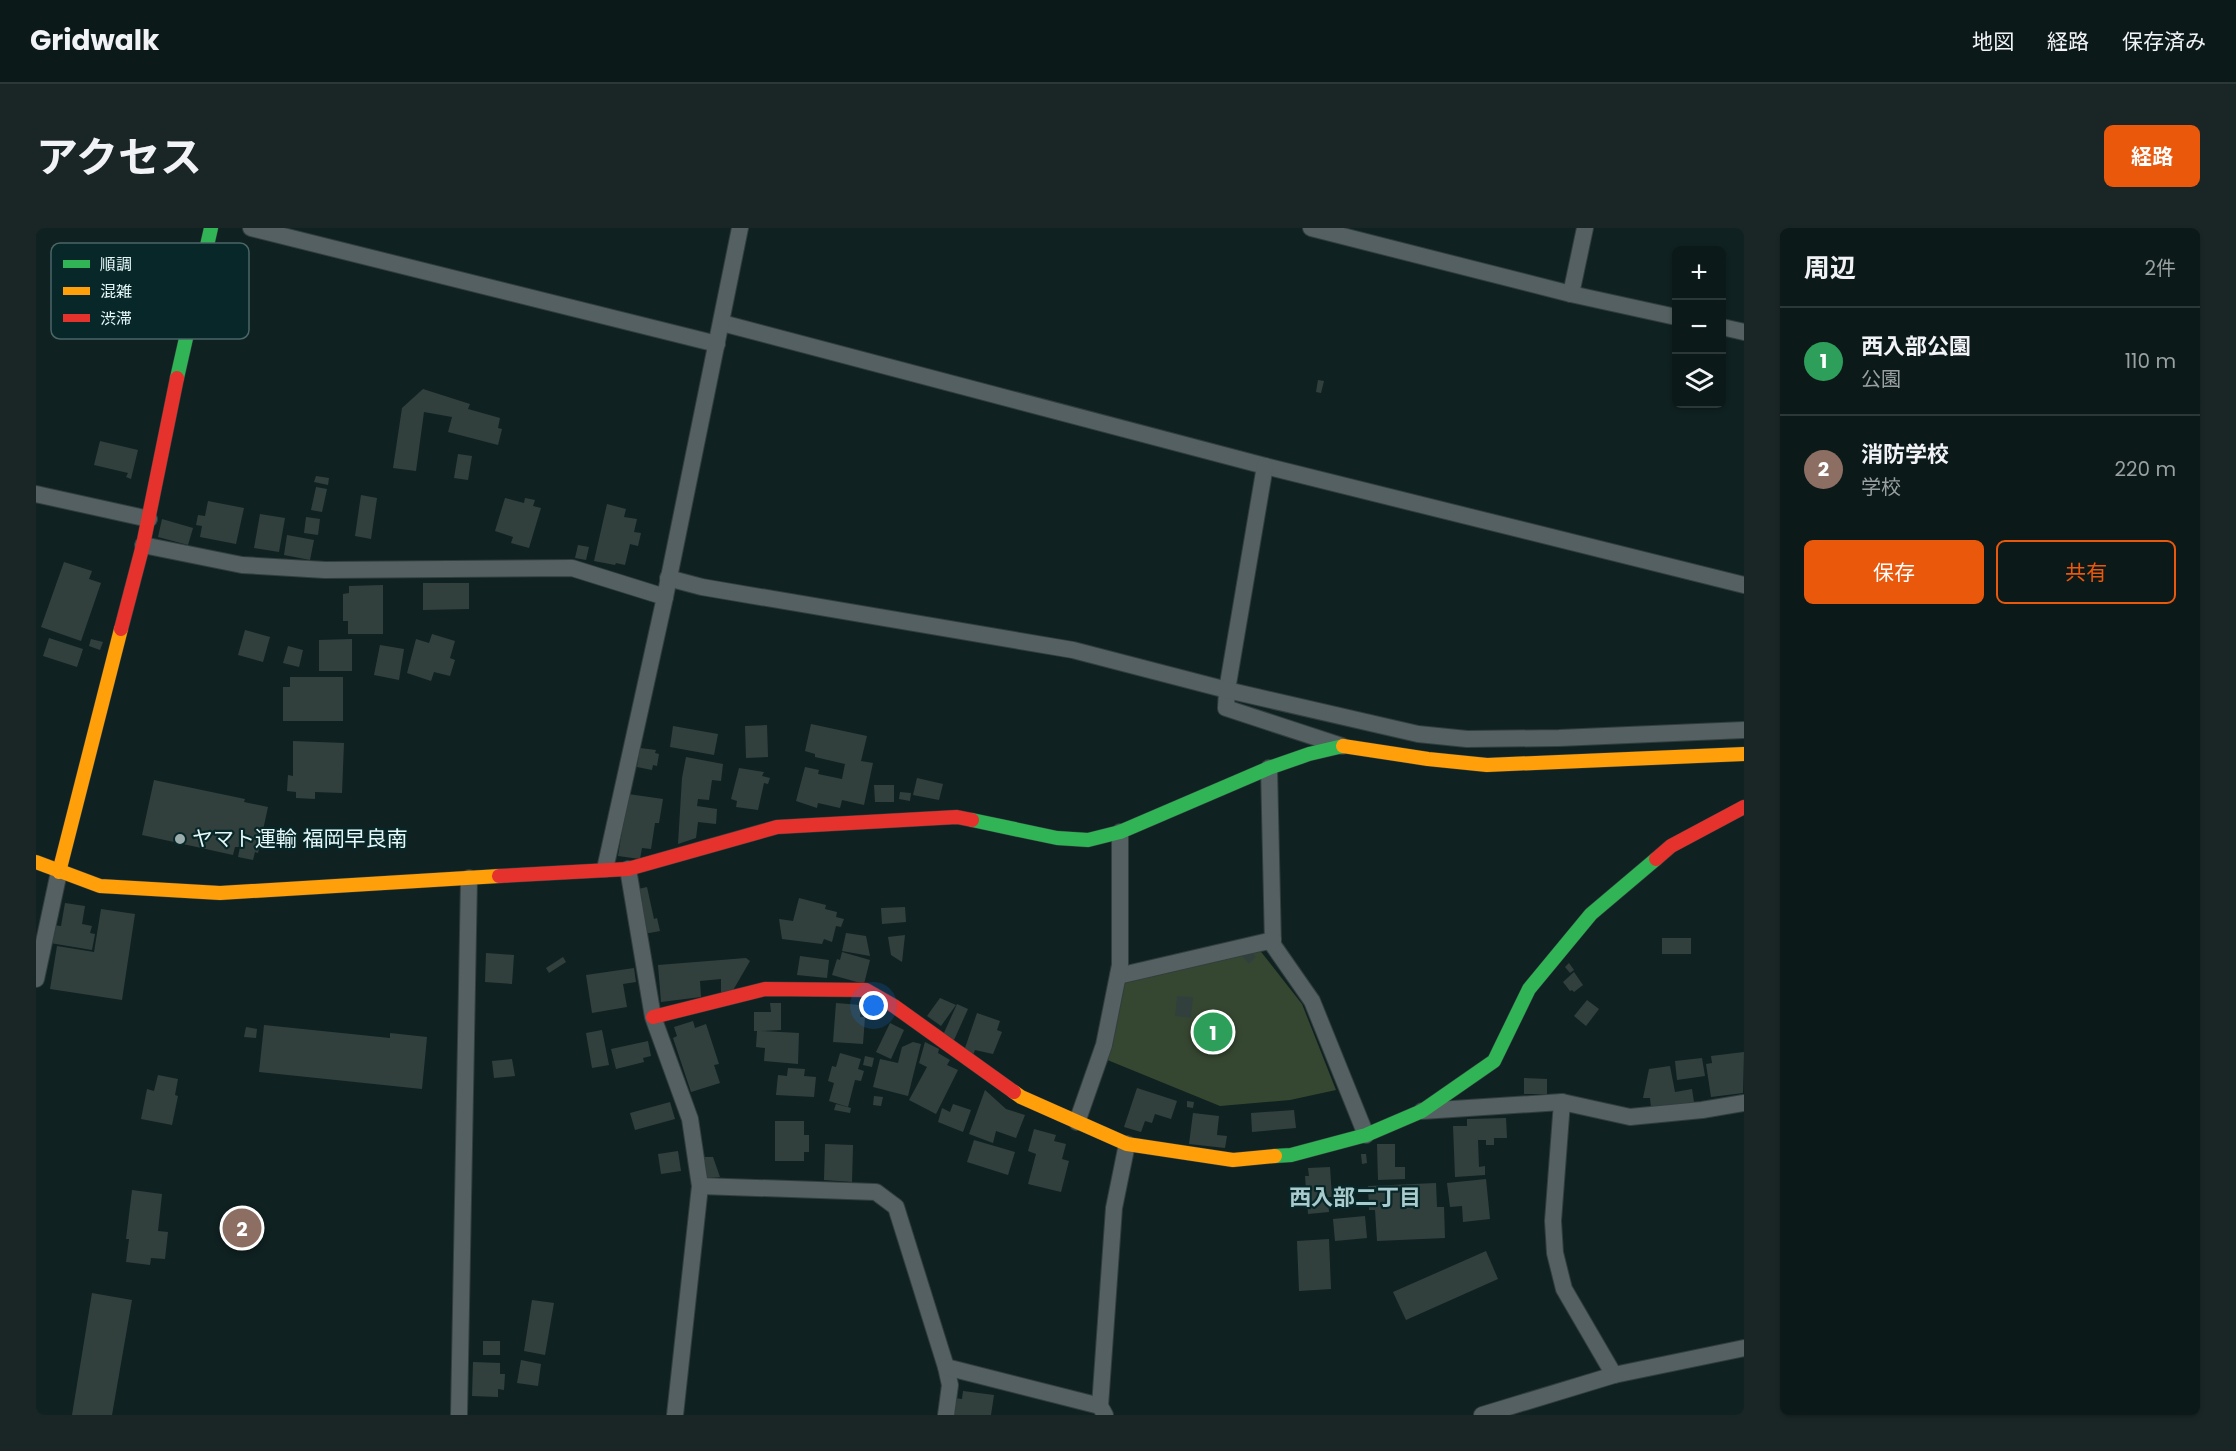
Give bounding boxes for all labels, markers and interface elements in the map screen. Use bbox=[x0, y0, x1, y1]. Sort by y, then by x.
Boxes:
text: Gridwalk bbox=[30, 21, 159, 60]
text: 地図 bbox=[1972, 27, 2014, 56]
text: 経路 bbox=[2047, 27, 2089, 56]
text: 保存済み bbox=[2122, 27, 2206, 56]
button: 経路 bbox=[2104, 125, 2200, 187]
text: アクセス bbox=[36, 128, 202, 187]
legend bbox=[51, 243, 249, 339]
map controls bbox=[1672, 246, 1726, 408]
button: + bbox=[1672, 246, 1726, 300]
text: 周辺 bbox=[1804, 250, 1856, 286]
text: 順調 bbox=[100, 253, 132, 276]
text: 2件 bbox=[2145, 254, 2176, 282]
text: 混雑 bbox=[100, 280, 132, 303]
button: − bbox=[1672, 300, 1726, 354]
text: 渋滞 bbox=[100, 307, 132, 330]
text: 西入部公園 bbox=[1861, 331, 1971, 362]
text: 1 bbox=[1820, 347, 1827, 375]
text: 110 m bbox=[2125, 347, 2176, 375]
button: layers bbox=[1672, 354, 1726, 408]
text: 公園 bbox=[1861, 365, 1901, 393]
text: 消防学校 bbox=[1861, 439, 1949, 470]
text: 2 bbox=[1818, 455, 1829, 483]
text: 220 m bbox=[2115, 455, 2176, 483]
text: 学校 bbox=[1861, 473, 1901, 501]
button: 保存 bbox=[1804, 540, 1984, 604]
button: 共有 bbox=[1996, 540, 2176, 604]
place label: ヤマト運輸 福岡早良南 bbox=[192, 824, 408, 853]
marker: ヤマト運輸 福岡早良南 bbox=[173, 832, 187, 846]
your location bbox=[859, 991, 888, 1020]
pin: 1 bbox=[1194, 1010, 1232, 1054]
district label: 西入部二丁目 bbox=[1289, 1182, 1421, 1213]
pin: 2 bbox=[222, 1206, 262, 1250]

